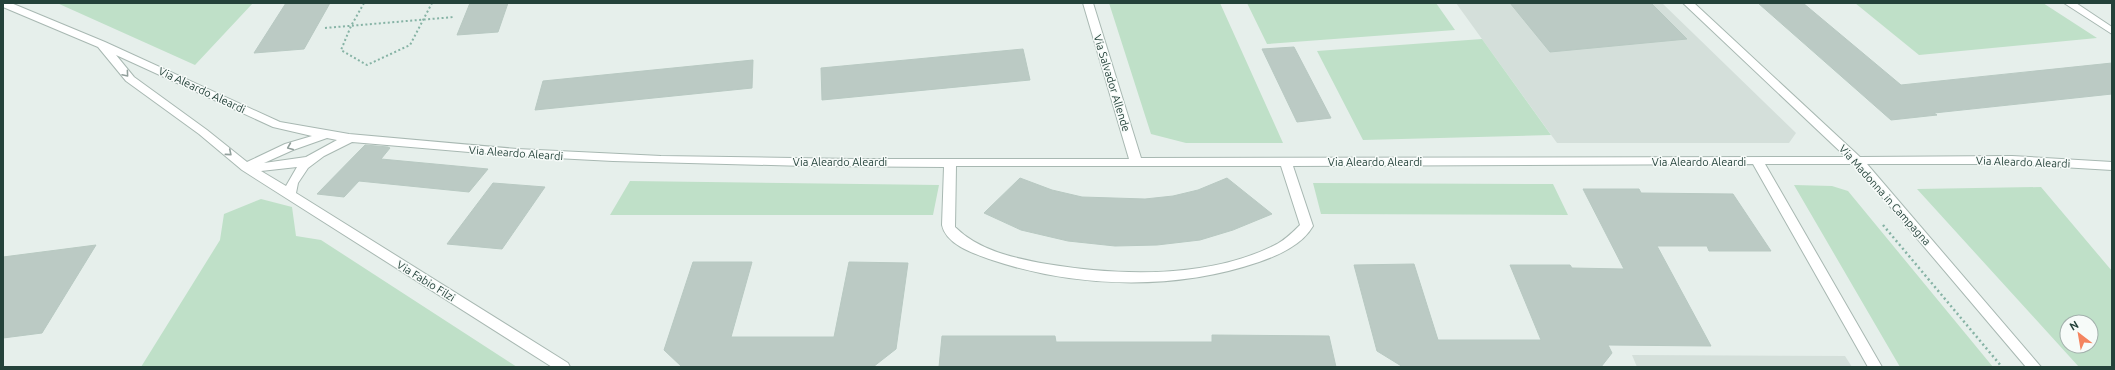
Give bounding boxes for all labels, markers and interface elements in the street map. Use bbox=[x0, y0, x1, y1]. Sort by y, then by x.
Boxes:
street label: Via Salvador Allende bbox=[1092, 33, 1132, 133]
street label: Via Aleardo Aleardi bbox=[157, 65, 247, 115]
one-way arrow bbox=[122, 69, 129, 76]
one-way arrow bbox=[286, 142, 294, 150]
street label: Via Madonna in Campagna bbox=[1837, 142, 1933, 248]
street label: Via Aleardo Aleardi bbox=[468, 144, 564, 162]
one-way arrow bbox=[224, 148, 232, 155]
street label: Via Aleardo Aleardi bbox=[1976, 154, 2070, 170]
street label: Via Aleardo Aleardi bbox=[793, 156, 887, 168]
street label: Via Aleardo Aleardi bbox=[1328, 156, 1422, 168]
street label: Via Aleardo Aleardi bbox=[1652, 156, 1746, 168]
street label: Via Fabio Filzi bbox=[395, 258, 457, 304]
north arrow bbox=[2059, 314, 2099, 354]
text: N bbox=[2067, 318, 2080, 333]

